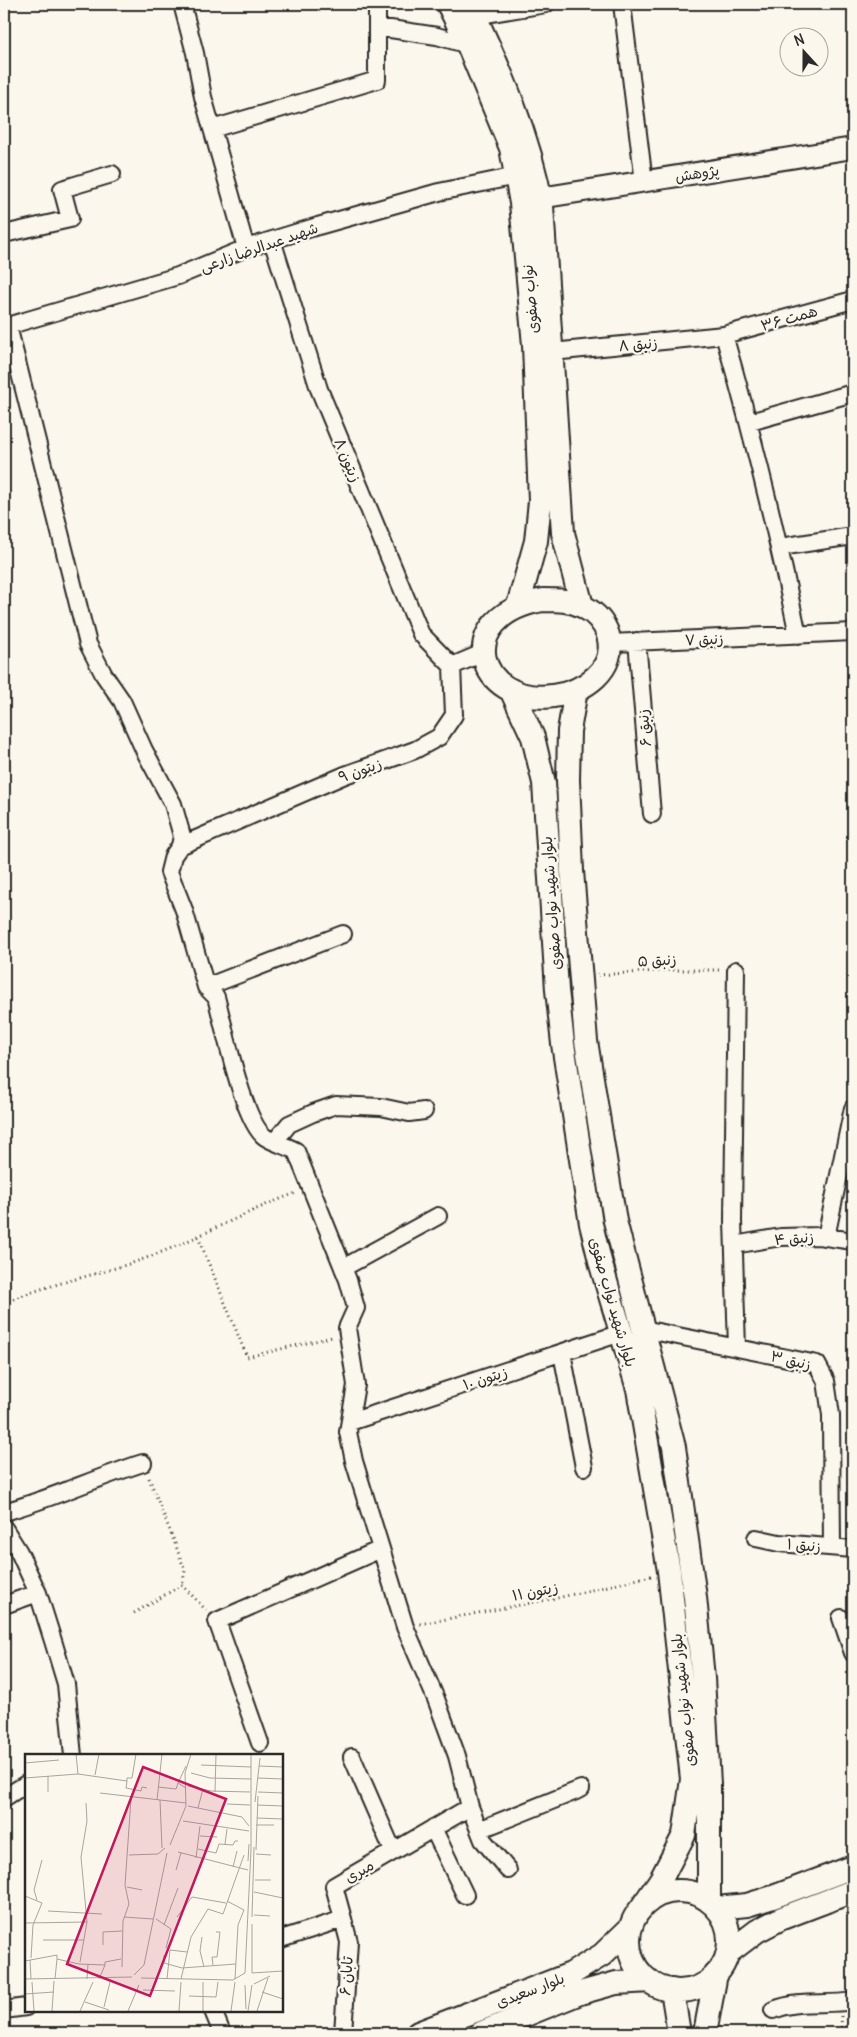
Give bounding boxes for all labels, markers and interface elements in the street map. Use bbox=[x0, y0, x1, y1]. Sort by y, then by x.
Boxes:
north arrow bbox=[780, 28, 830, 78]
text: N bbox=[792, 30, 807, 50]
street label: پژوهش bbox=[674, 160, 721, 187]
street label: شهید عبدالرضا زارعی bbox=[197, 218, 321, 277]
street label: نواب صفوی bbox=[518, 264, 542, 334]
street label: همت ۳۶ bbox=[758, 301, 820, 335]
street label: زنبق ۸ bbox=[618, 333, 658, 355]
street label: زیتون ۸ bbox=[330, 435, 366, 485]
street label: زنبق ۷ bbox=[684, 629, 724, 649]
street label: زنبق ۶ bbox=[633, 708, 655, 748]
street label: زیتون ۹ bbox=[336, 753, 384, 787]
street label: بلوار شهید نواب صفوی bbox=[537, 836, 565, 970]
street label: زنبق ۵ bbox=[637, 949, 677, 971]
street label: زنبق ۴ bbox=[773, 1227, 815, 1249]
street label: بلوار شهید نواب صفوی bbox=[585, 1235, 641, 1369]
street label: زنبق ۳ bbox=[769, 1346, 813, 1374]
street label: زیتون ۱۰ bbox=[460, 1362, 510, 1394]
street label: زنبق ۱ bbox=[786, 1534, 822, 1556]
street label: زیتون ۱۱ bbox=[510, 1577, 560, 1605]
street label: بلوار شهید نواب صفوی bbox=[667, 1632, 699, 1768]
inset map bbox=[25, 1754, 282, 2012]
street label: میری bbox=[341, 1855, 377, 1887]
street label: تابان ۶ bbox=[335, 1955, 357, 1996]
street label: بلوار سعیدی bbox=[493, 1968, 567, 2012]

